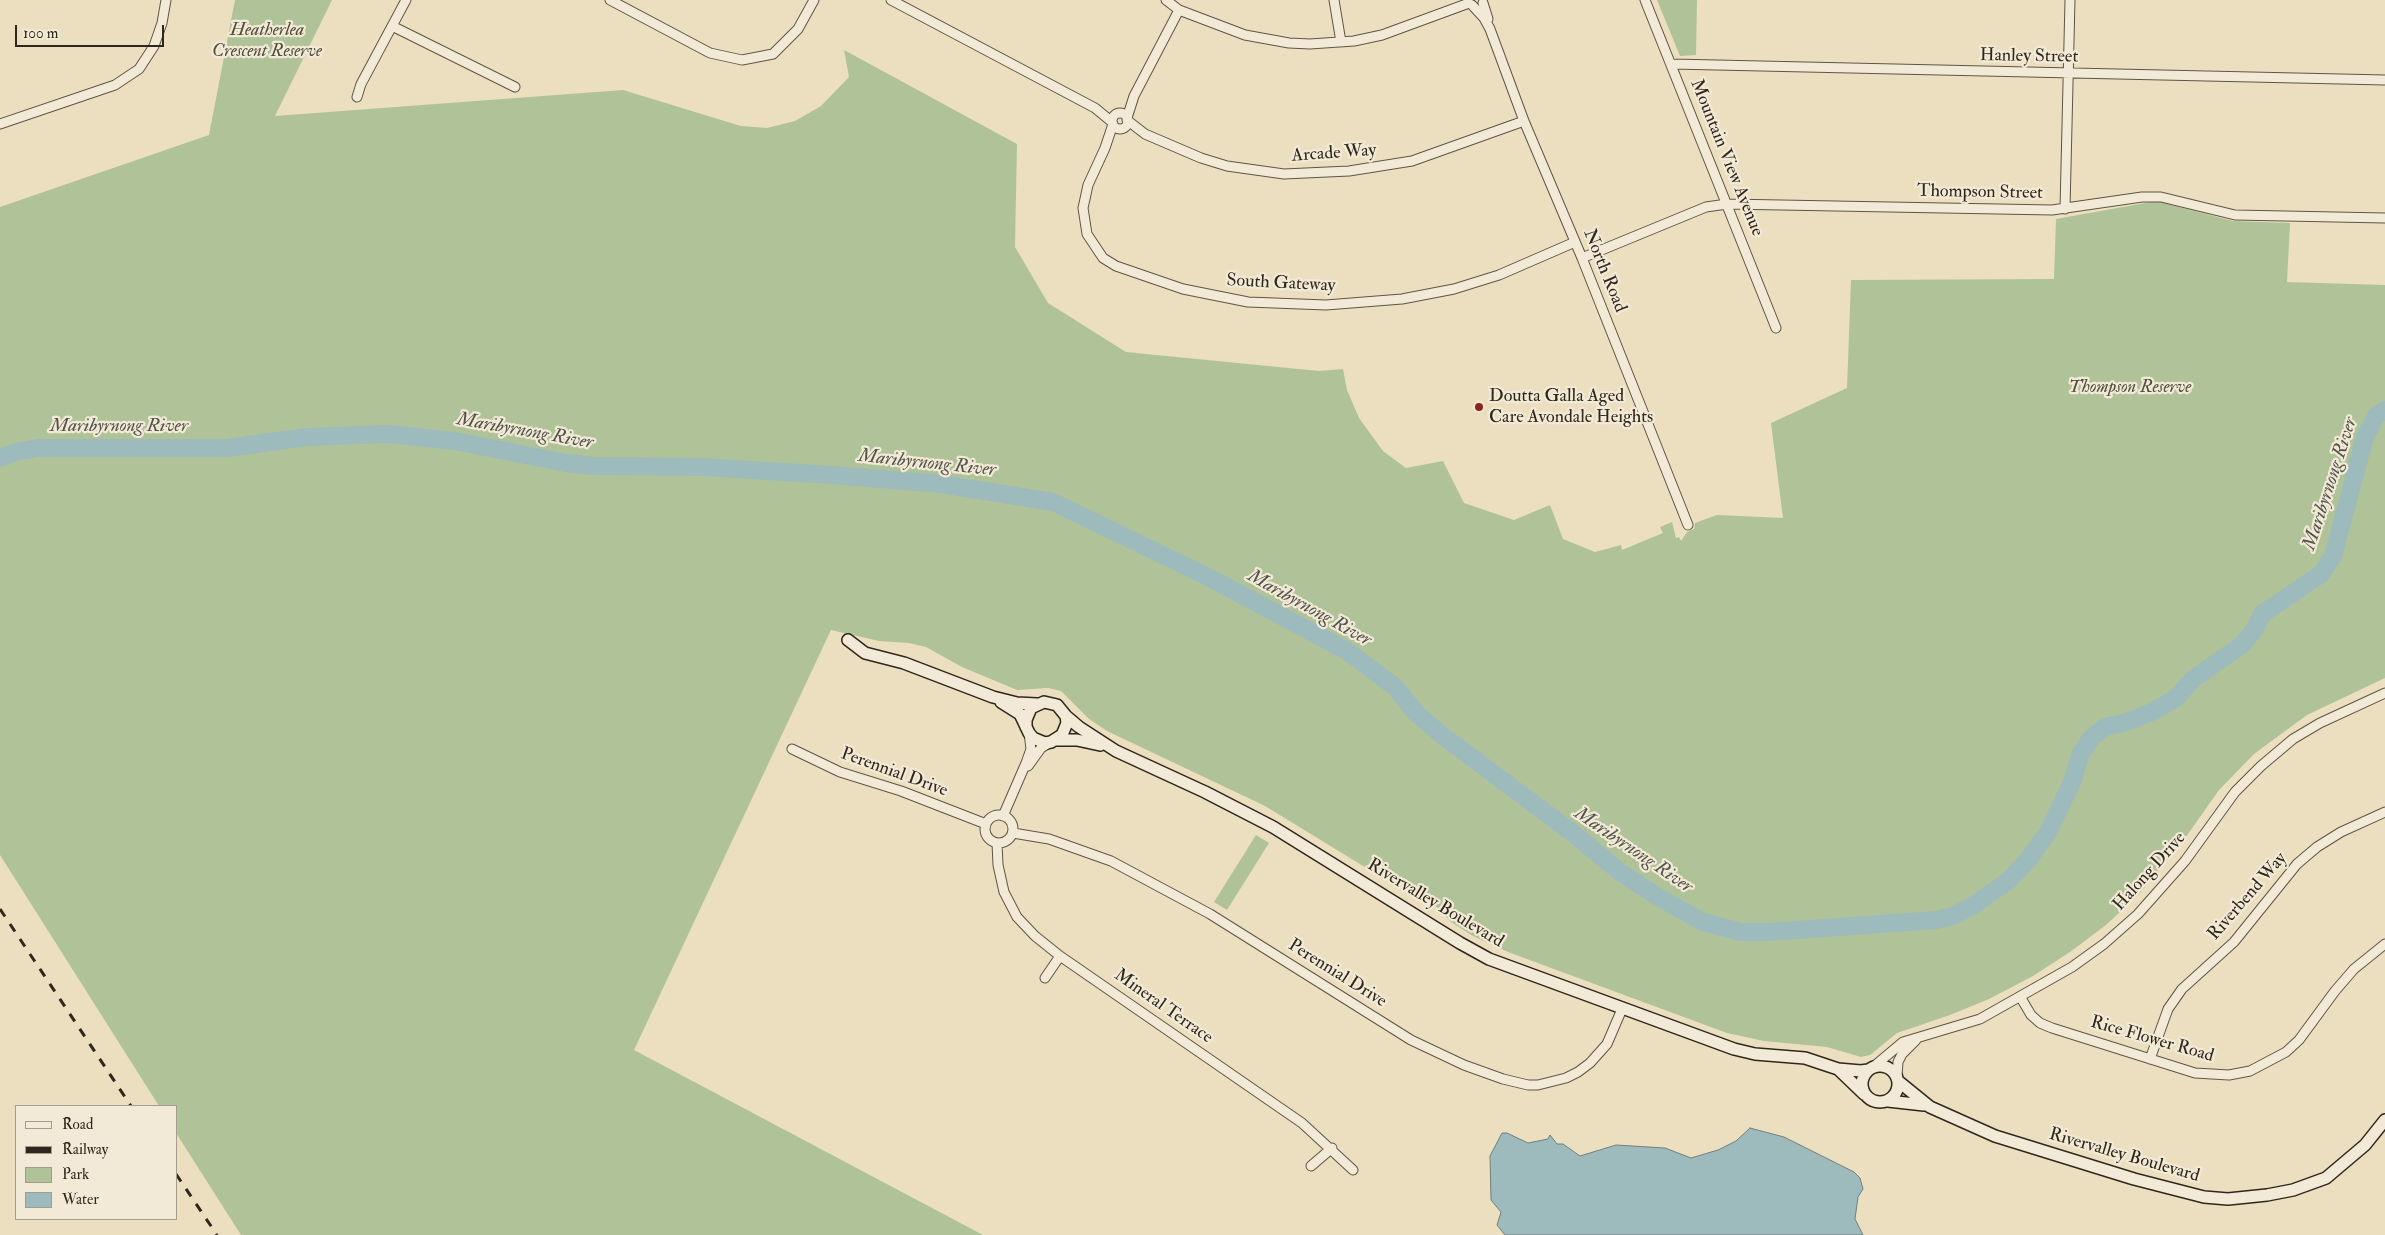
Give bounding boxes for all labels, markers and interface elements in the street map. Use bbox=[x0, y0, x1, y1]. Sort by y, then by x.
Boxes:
scale bar bbox=[18, 15, 166, 47]
park label: Heatherlea Crescent Reserve bbox=[212, 20, 322, 62]
text: 100 m bbox=[23, 24, 58, 43]
street label: Hanley Street bbox=[1980, 45, 2078, 69]
street label: Mountain View Avenue bbox=[1685, 76, 1767, 240]
street label: Arcade Way bbox=[1291, 140, 1377, 168]
street label: Thompson Street bbox=[1917, 181, 2043, 205]
street label: North Road bbox=[1578, 226, 1630, 316]
street label: South Gateway bbox=[1226, 270, 1336, 298]
park label: Thompson Reserve bbox=[2069, 377, 2191, 399]
place label: Doutta Galla Aged Care Avondale Heights bbox=[1489, 386, 1653, 428]
marker: Doutta Galla Aged Care Avondale Heights bbox=[1473, 401, 1485, 413]
water label: Maribyrnong River bbox=[455, 409, 595, 455]
water label: Maribyrnong River bbox=[2299, 415, 2363, 553]
water label: Maribyrnong River bbox=[50, 416, 188, 438]
water label: Maribyrnong River bbox=[857, 445, 997, 483]
water label: Maribyrnong River bbox=[1243, 566, 1375, 652]
street label: Perennial Drive bbox=[838, 744, 950, 802]
water label: Maribyrnong River bbox=[1569, 803, 1697, 899]
street label: Halong Drive bbox=[2109, 828, 2191, 916]
street label: Riverbend Way bbox=[2204, 849, 2292, 945]
street label: Rivervalley Boulevard bbox=[1363, 855, 1507, 953]
street label: Perennial Drive bbox=[1284, 935, 1390, 1013]
street label: Mineral Terrace bbox=[1109, 965, 1217, 1049]
street label: Rice Flower Road bbox=[2088, 1012, 2216, 1068]
legend bbox=[15, 1105, 178, 1220]
text: Road bbox=[62, 1115, 93, 1134]
street label: Rivervalley Boulevard bbox=[2046, 1124, 2202, 1188]
text: Railway bbox=[62, 1140, 108, 1159]
text: Park bbox=[62, 1165, 89, 1184]
text: Water bbox=[62, 1190, 99, 1209]

